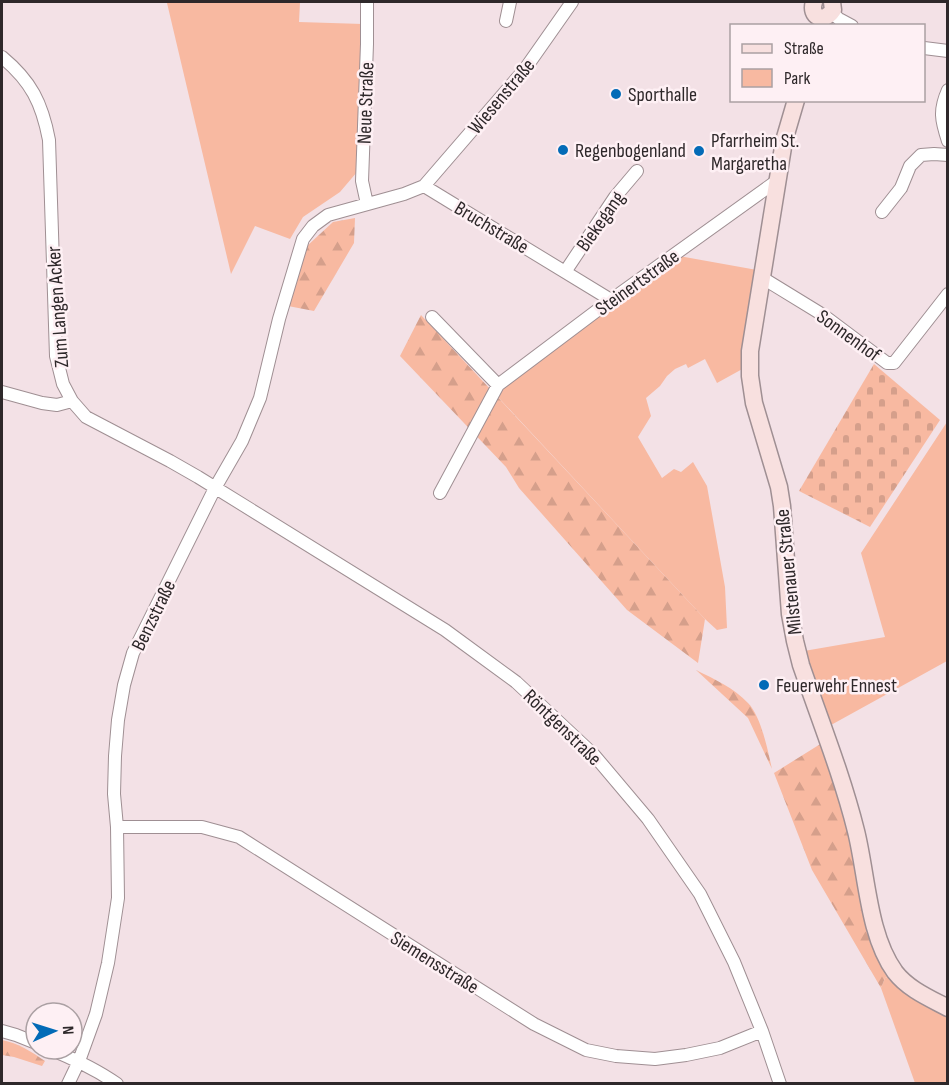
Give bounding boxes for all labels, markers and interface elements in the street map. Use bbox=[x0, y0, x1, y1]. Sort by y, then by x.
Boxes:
legend bbox=[730, 24, 925, 102]
text: Straße bbox=[784, 38, 824, 59]
street label: Wiesenstraße bbox=[463, 54, 540, 139]
street label: Neue Straße bbox=[353, 62, 379, 144]
text: Park bbox=[784, 68, 810, 89]
place label: Sporthalle bbox=[628, 83, 697, 107]
marker: Sporthalle bbox=[609, 87, 623, 101]
place label: Pfarrheim St. Margaretha bbox=[711, 129, 799, 176]
place label: Regenbogenland bbox=[575, 139, 686, 163]
marker: Regenbogenland bbox=[556, 143, 570, 157]
marker: Pfarrheim St. Margaretha bbox=[692, 144, 706, 158]
street label: Biekegang bbox=[571, 187, 630, 256]
street label: Bruchstraße bbox=[450, 196, 533, 259]
street label: Steinertstraße bbox=[591, 244, 684, 321]
street label: Zum Langen Acker bbox=[42, 245, 74, 368]
street label: Sonnenhof bbox=[812, 305, 885, 367]
street label: Milstenauer Straße bbox=[770, 508, 808, 636]
street label: Benzstraße bbox=[127, 576, 181, 655]
place label: Feuerwehr Ennest bbox=[776, 674, 897, 698]
marker: Feuerwehr Ennest bbox=[757, 678, 771, 692]
street label: Röntgenstraße bbox=[518, 685, 606, 771]
street label: Siemensstraße bbox=[386, 926, 483, 999]
north arrow bbox=[24, 1001, 84, 1061]
text: N bbox=[58, 1026, 77, 1035]

